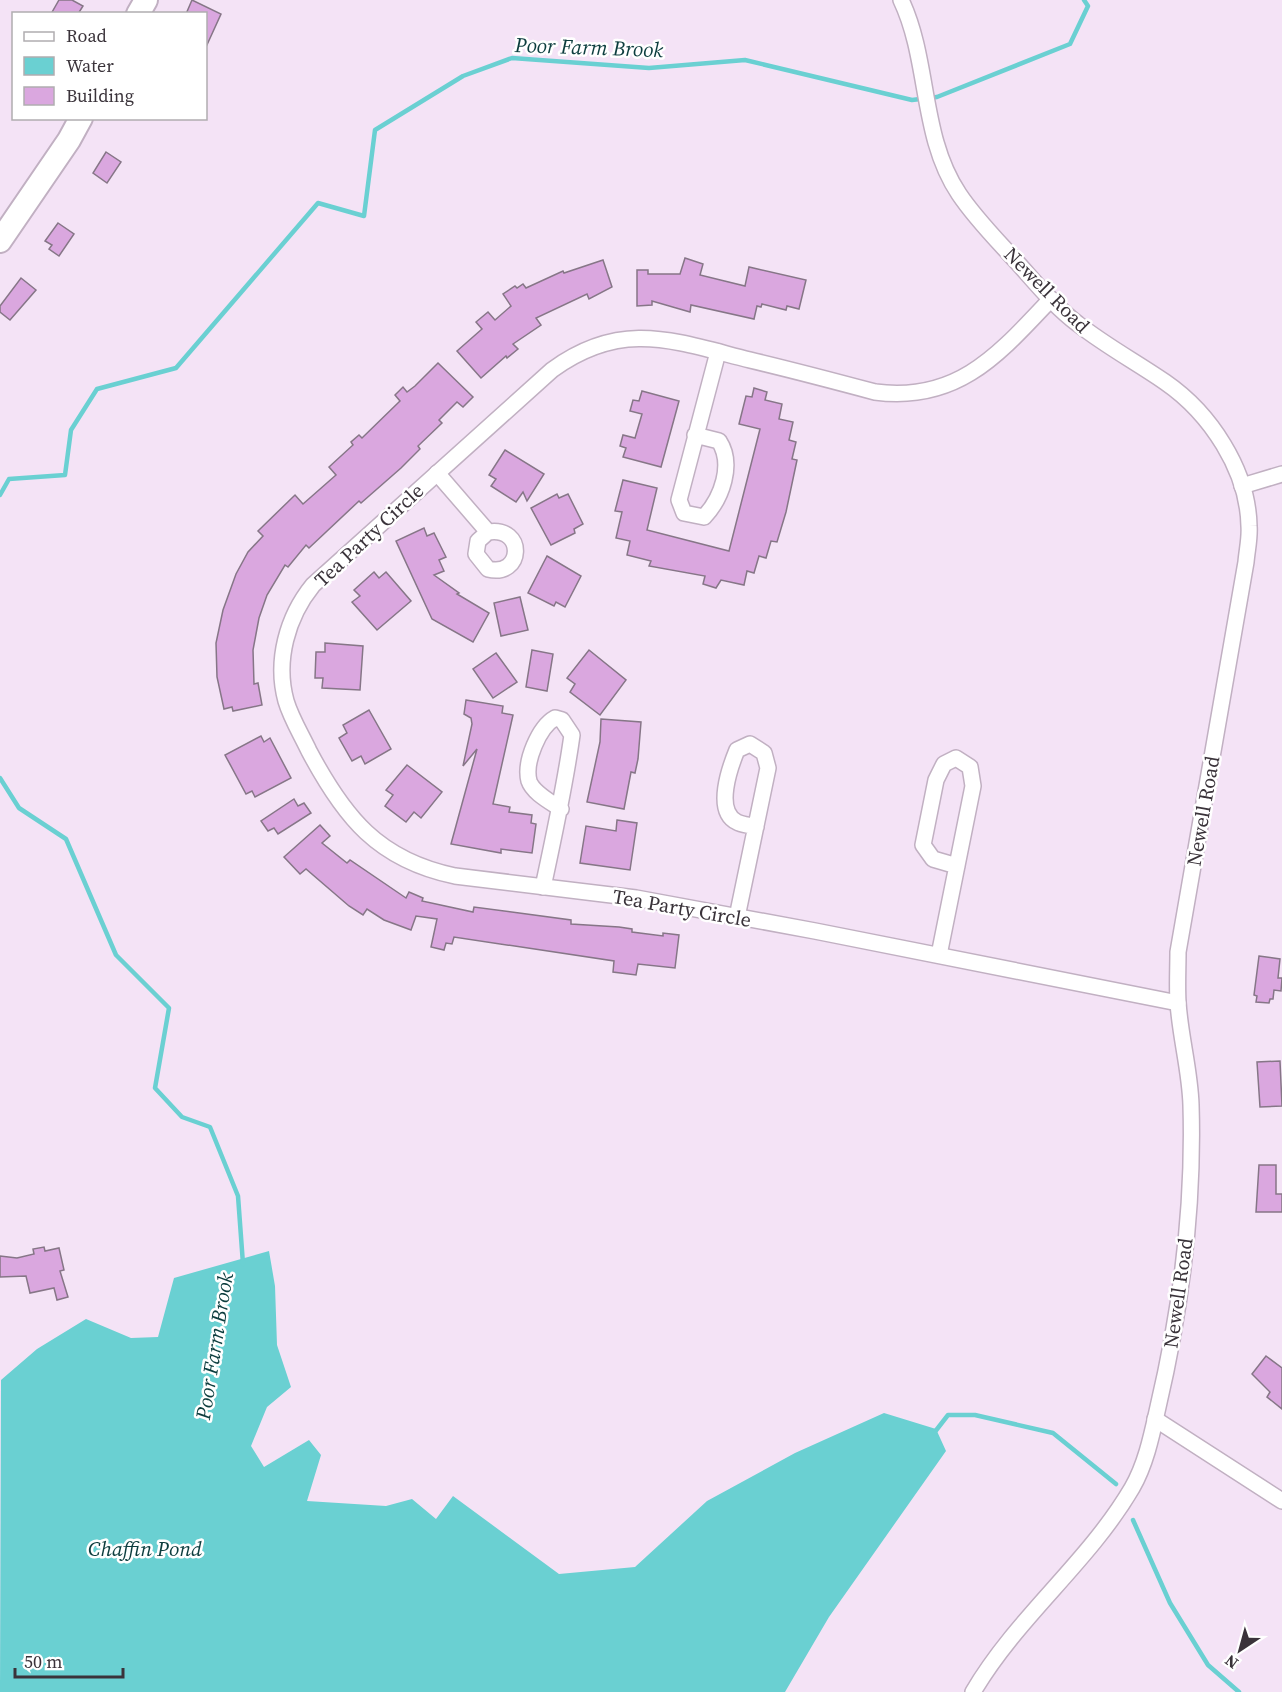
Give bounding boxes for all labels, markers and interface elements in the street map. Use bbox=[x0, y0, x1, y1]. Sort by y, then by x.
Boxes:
legend bbox=[12, 12, 207, 120]
text: Road bbox=[66, 23, 107, 48]
water label: Poor Farm Brook bbox=[513, 30, 664, 64]
text: Water bbox=[66, 53, 114, 78]
text: Building bbox=[66, 83, 134, 108]
street label: Newell Road bbox=[998, 241, 1097, 340]
street label: Tea Party Circle bbox=[308, 477, 430, 593]
street label: Newell Road bbox=[1180, 753, 1227, 868]
street label: Tea Party Circle bbox=[611, 882, 753, 934]
street label: Newell Road bbox=[1156, 1235, 1200, 1350]
water label: Poor Farm Brook bbox=[188, 1270, 240, 1423]
water label: Chaffin Pond bbox=[88, 1534, 202, 1563]
north arrow bbox=[1210, 1620, 1270, 1680]
scale bar bbox=[15, 1641, 123, 1679]
text: 50 m bbox=[24, 1649, 62, 1674]
text: N bbox=[1220, 1650, 1242, 1674]

